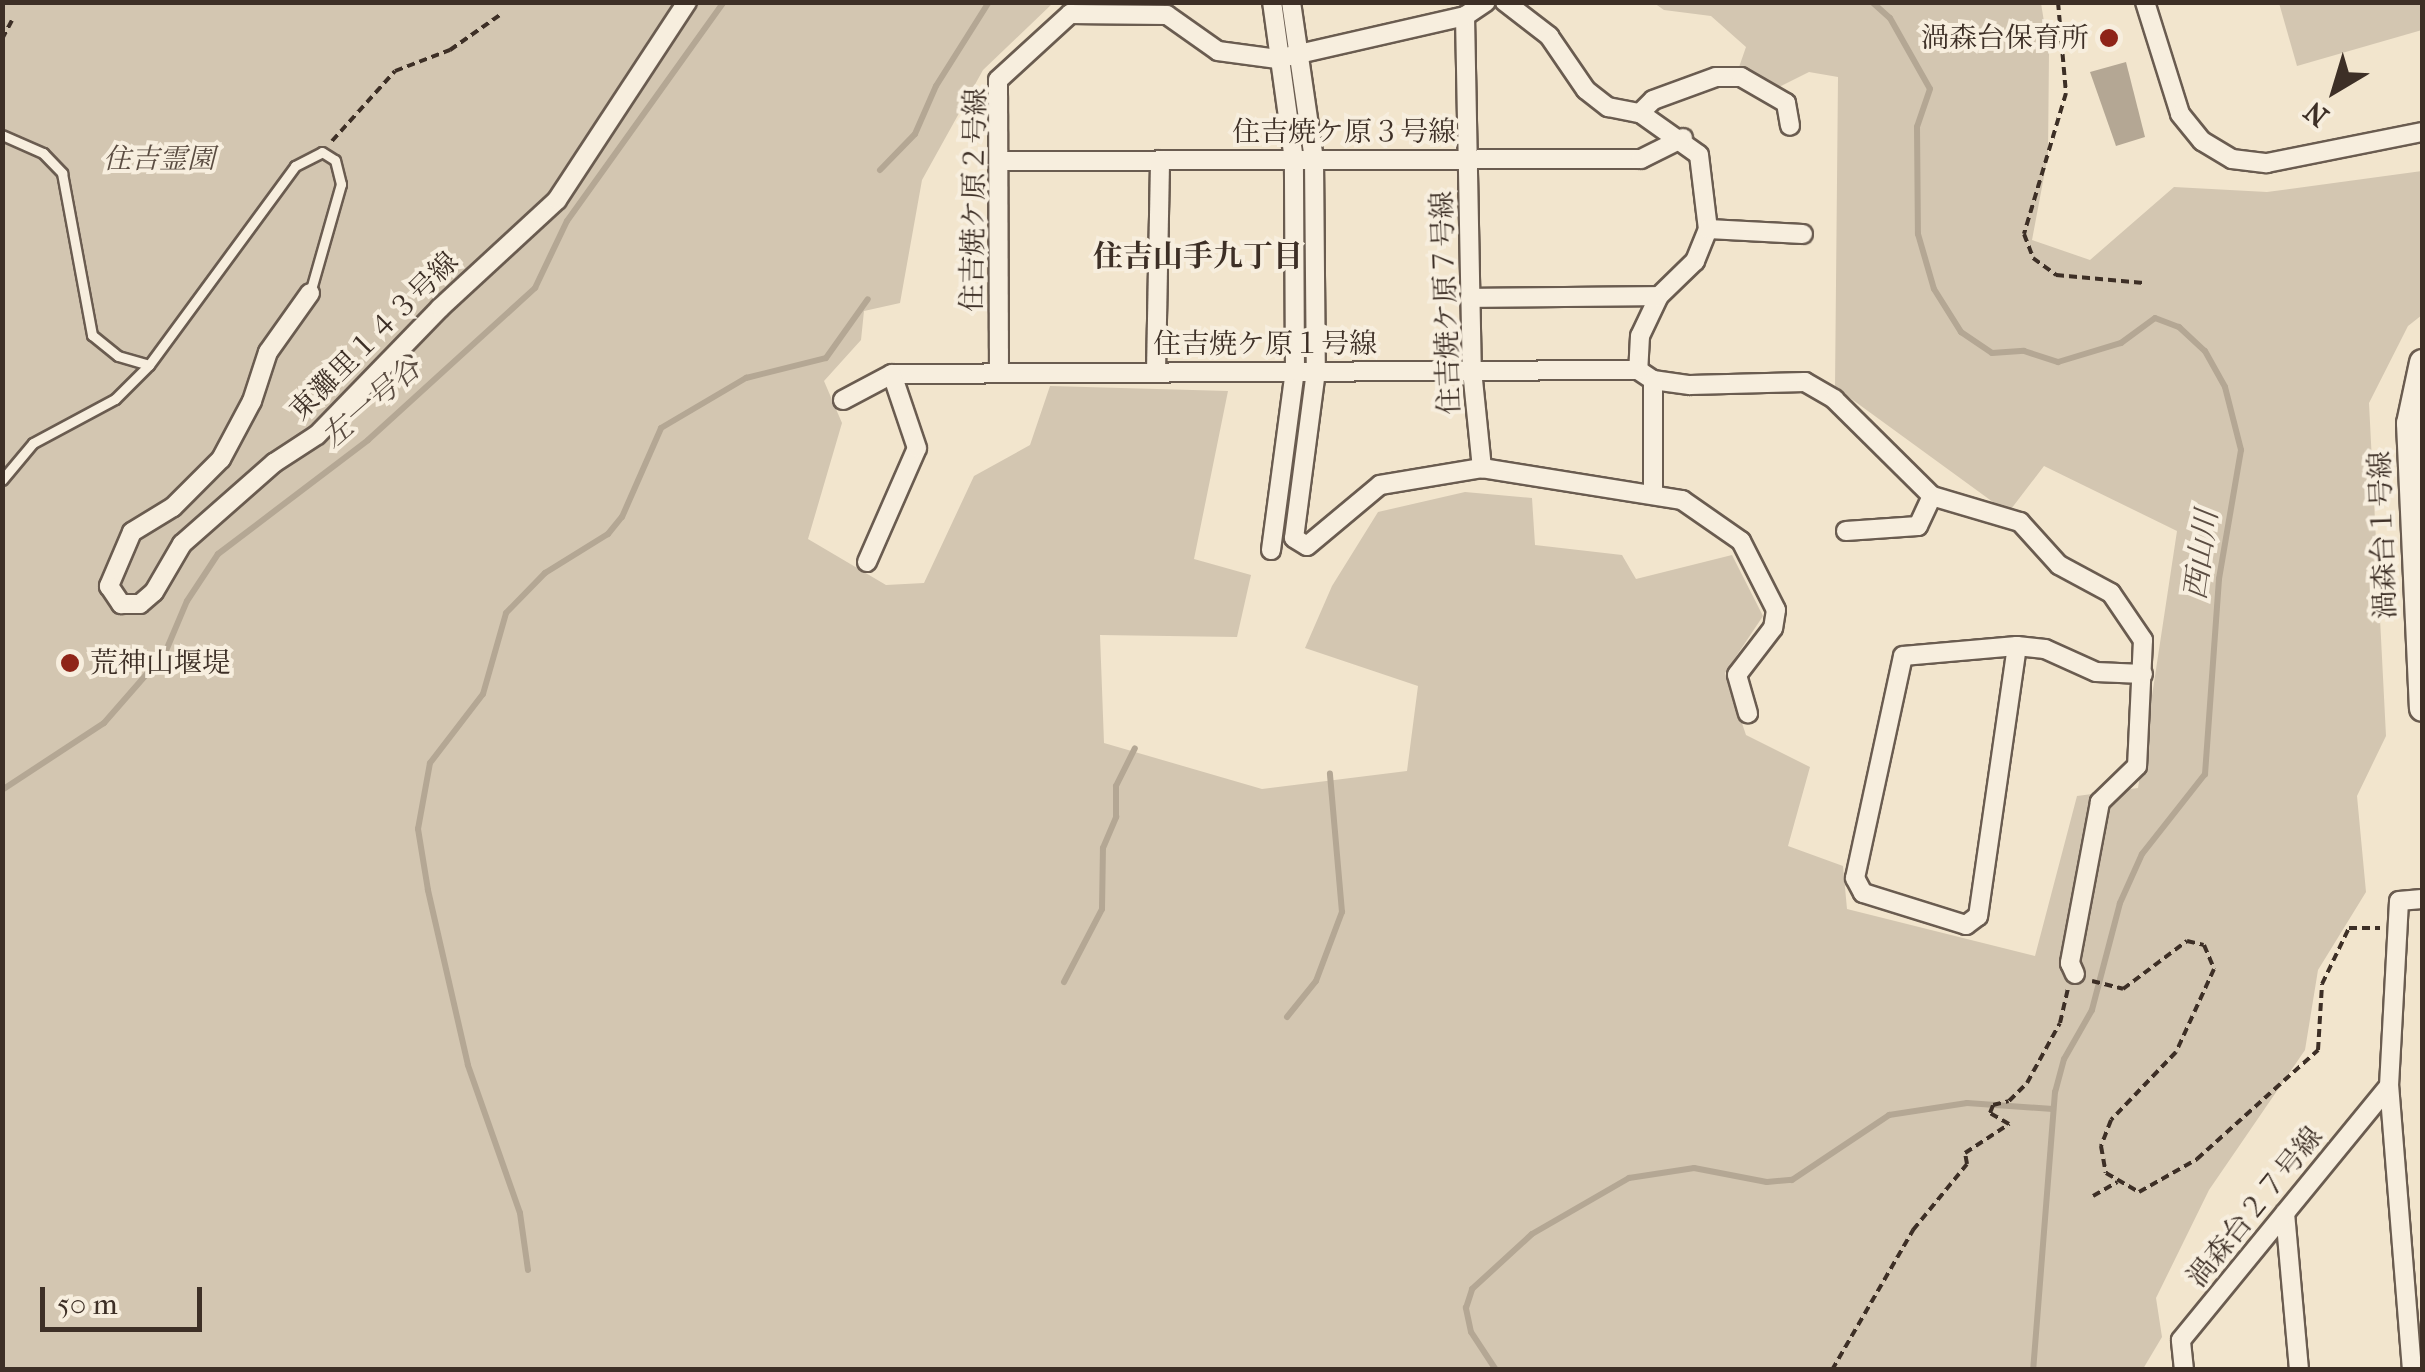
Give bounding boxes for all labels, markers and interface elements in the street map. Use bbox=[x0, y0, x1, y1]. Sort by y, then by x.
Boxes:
place label: 渦森台保育所 bbox=[1921, 21, 2089, 55]
marker: 渦森台保育所 bbox=[2098, 27, 2120, 49]
north arrow bbox=[2285, 40, 2385, 140]
street label: 住吉焼ケ原２号線 bbox=[955, 88, 993, 312]
text: N bbox=[2298, 94, 2335, 134]
street label: 住吉焼ケ原３号線 bbox=[1232, 115, 1456, 149]
park label: 住吉霊園 bbox=[103, 142, 215, 176]
street label: 住吉焼ケ原７号線 bbox=[1425, 190, 1467, 416]
district label: 住吉山手九丁目 bbox=[1093, 239, 1303, 275]
street label: 東灘里１４３号線 bbox=[283, 245, 465, 427]
street label: 住吉焼ケ原１号線 bbox=[1153, 327, 1377, 361]
water label: 左一号谷 bbox=[315, 350, 429, 456]
street label: 渦森台１号線 bbox=[2363, 450, 2403, 620]
water label: 西山川 bbox=[2178, 508, 2226, 602]
place label: 荒神山堰堤 bbox=[90, 646, 230, 680]
marker: 荒神山堰堤 bbox=[59, 652, 81, 674]
street label: 渦森台２７号線 bbox=[2180, 1120, 2330, 1294]
scale bar bbox=[45, 1267, 208, 1329]
text: 50 m bbox=[57, 1287, 118, 1322]

